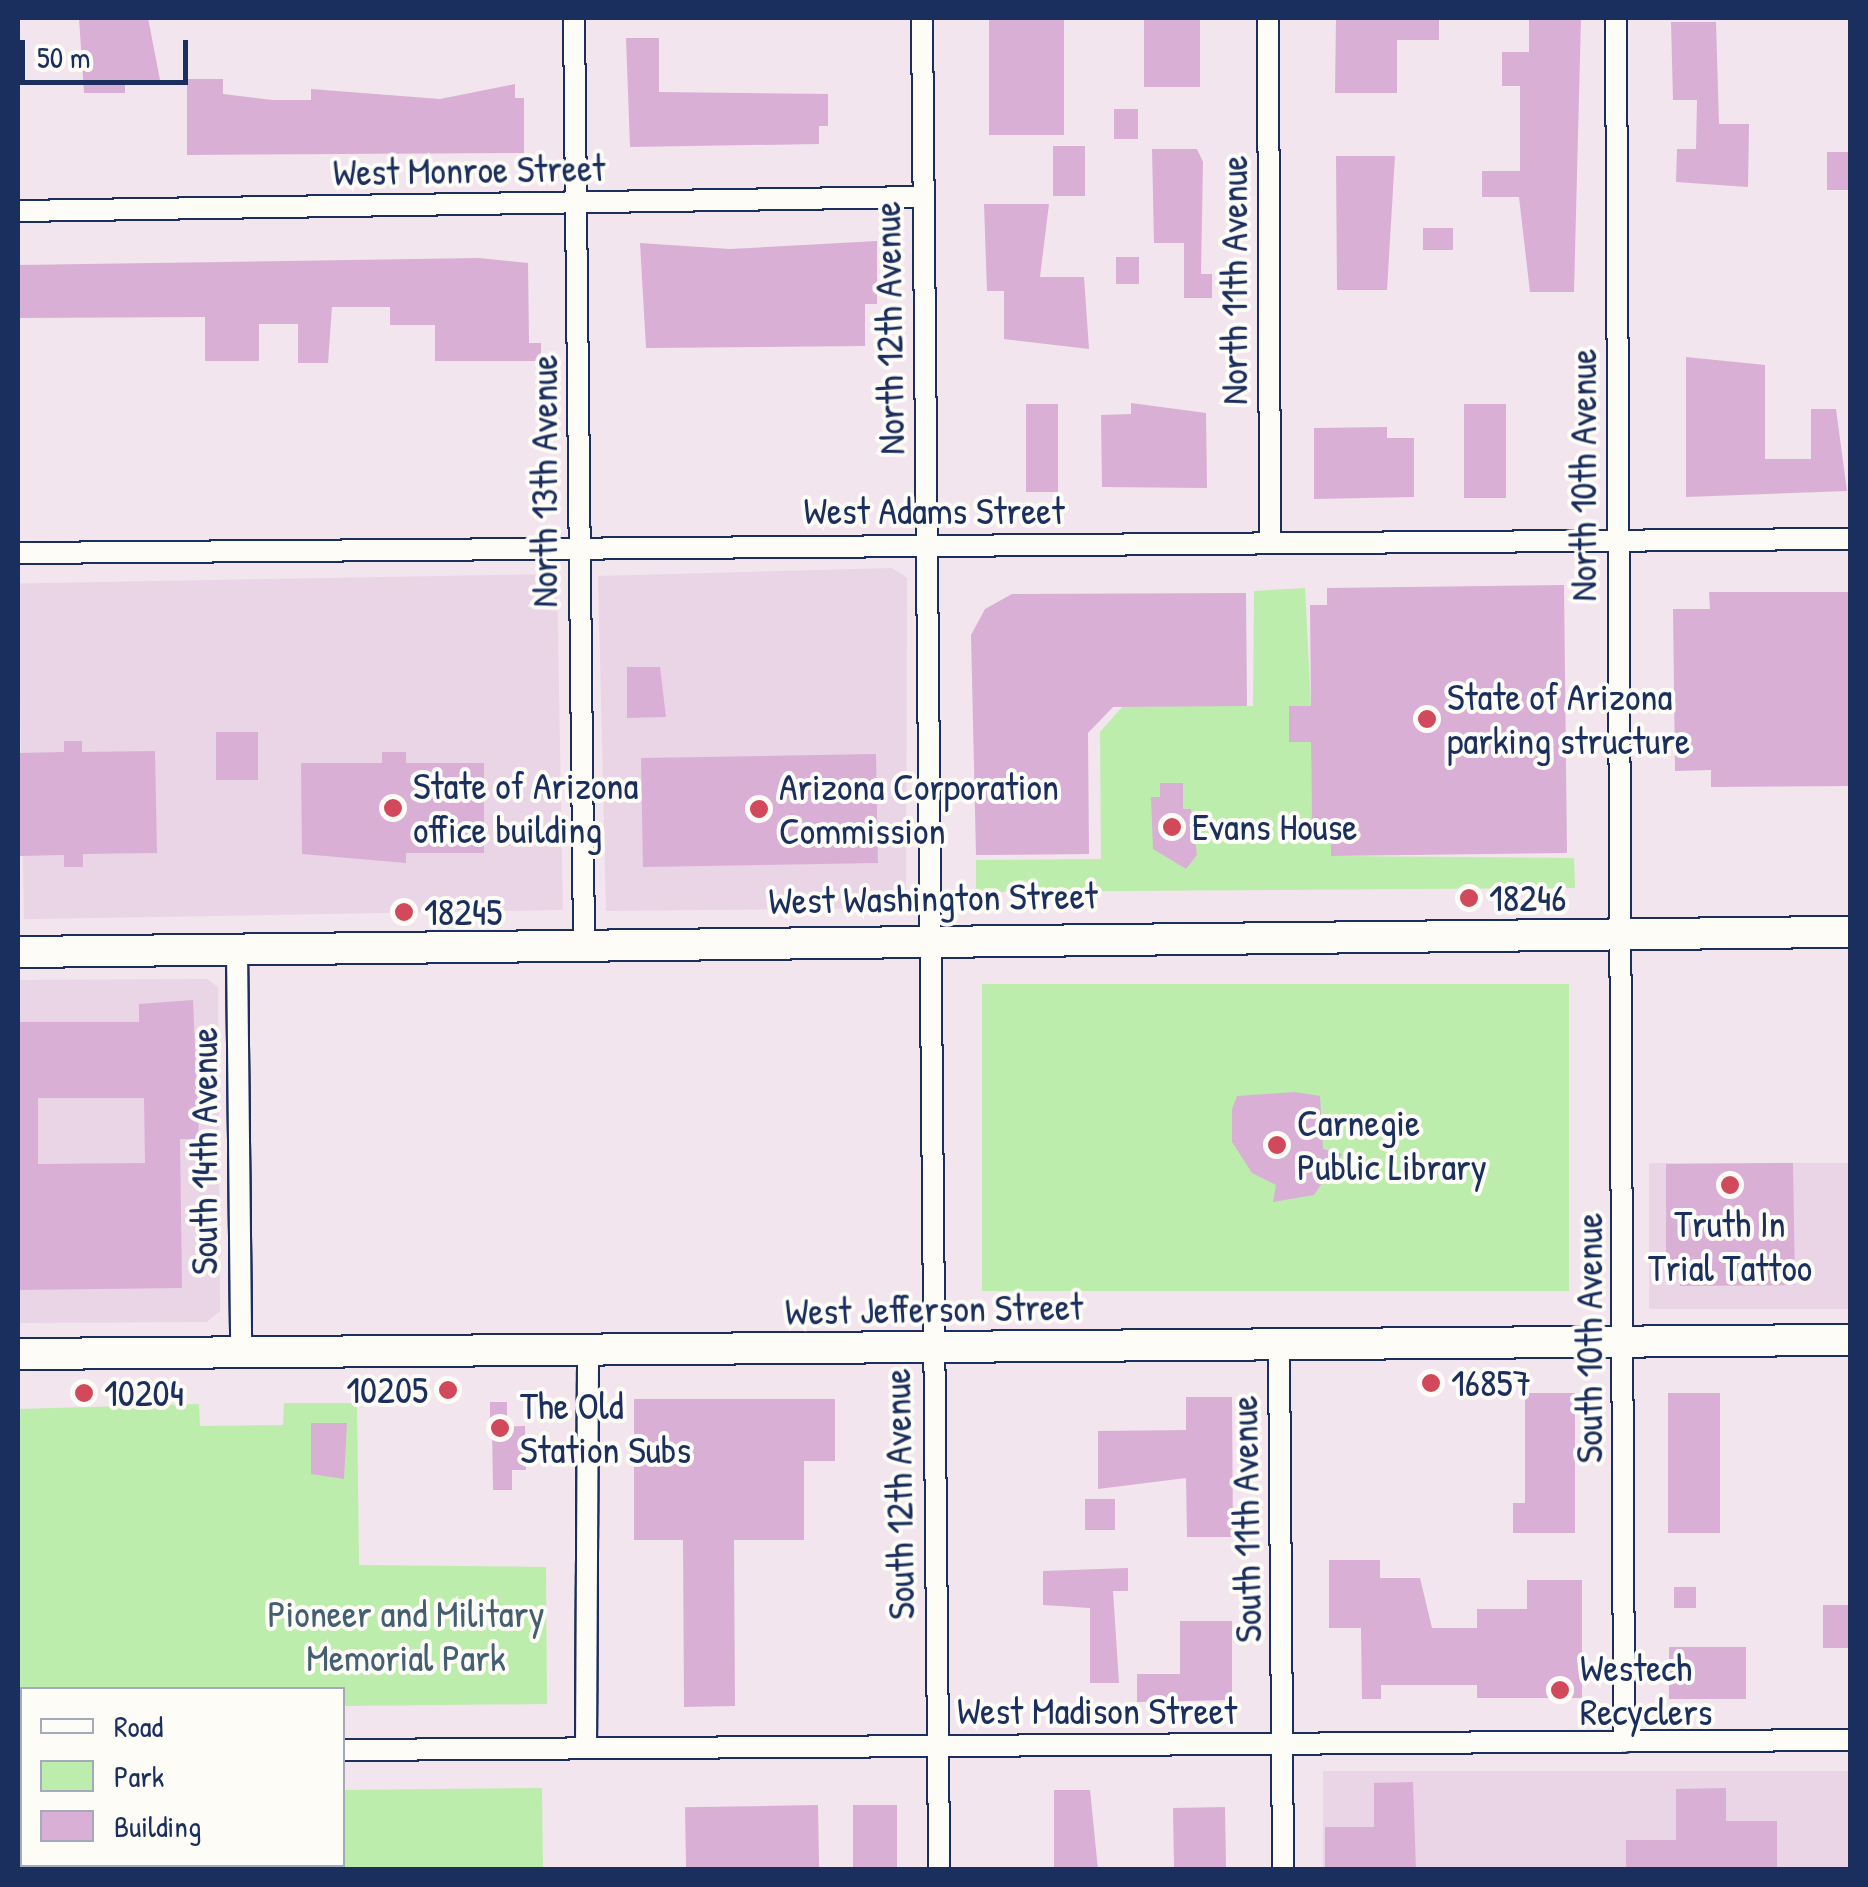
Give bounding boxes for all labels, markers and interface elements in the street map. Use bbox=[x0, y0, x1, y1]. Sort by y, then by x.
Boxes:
scale bar bbox=[25, 20, 192, 82]
text: 50 m bbox=[37, 37, 90, 77]
street label: West Monroe Street bbox=[332, 145, 606, 195]
street label: North 11th Avenue bbox=[1211, 155, 1257, 405]
street label: North 12th Avenue bbox=[864, 201, 914, 455]
street label: North 10th Avenue bbox=[1560, 349, 1606, 601]
street label: North 13th Avenue bbox=[521, 355, 567, 607]
street label: West Adams Street bbox=[804, 488, 1064, 534]
place label: State of Arizona parking structure bbox=[1447, 674, 1690, 764]
marker: State of Arizona parking structure bbox=[1416, 708, 1438, 730]
place label: State of Arizona office building bbox=[413, 763, 638, 852]
place label: Arizona Corporation Commission bbox=[779, 764, 1059, 854]
marker: State of Arizona office building bbox=[382, 797, 404, 819]
marker: Arizona Corporation Commission bbox=[748, 798, 770, 820]
place label: Evans House bbox=[1192, 804, 1357, 850]
marker: Evans House bbox=[1161, 816, 1183, 838]
street label: West Washington Street bbox=[768, 872, 1098, 924]
place label: 18246 bbox=[1489, 875, 1566, 921]
marker: 18246 bbox=[1458, 887, 1480, 909]
place label: 18245 bbox=[424, 889, 502, 935]
marker: 18245 bbox=[393, 901, 415, 923]
street label: South 14th Avenue bbox=[181, 1027, 227, 1275]
place label: Carnegie Public Library bbox=[1297, 1100, 1487, 1190]
marker: Carnegie Public Library bbox=[1266, 1134, 1288, 1156]
marker: Truth In Trial Tattoo bbox=[1719, 1174, 1741, 1196]
place label: Truth In Trial Tattoo bbox=[1648, 1201, 1812, 1290]
street label: South 10th Avenue bbox=[1566, 1213, 1612, 1463]
street label: West Jefferson Street bbox=[785, 1284, 1083, 1334]
place label: 16857 bbox=[1451, 1360, 1531, 1406]
place label: 10205 bbox=[346, 1367, 428, 1413]
street label: South 12th Avenue bbox=[874, 1368, 924, 1620]
place label: 10204 bbox=[104, 1370, 184, 1416]
marker: 16857 bbox=[1420, 1372, 1442, 1394]
marker: 10205 bbox=[437, 1379, 459, 1401]
marker: 10204 bbox=[73, 1382, 95, 1404]
place label: The Old Station Subs bbox=[520, 1383, 691, 1472]
street label: South 11th Avenue bbox=[1221, 1395, 1271, 1643]
marker: The Old Station Subs bbox=[489, 1417, 511, 1439]
park label: Pioneer and Military Memorial Park bbox=[268, 1591, 544, 1680]
place label: Westech Recyclers bbox=[1580, 1645, 1712, 1735]
marker: Westech Recyclers bbox=[1549, 1679, 1571, 1701]
legend bbox=[20, 1687, 345, 1867]
street label: West Madison Street bbox=[957, 1688, 1237, 1734]
text: Road bbox=[114, 1706, 163, 1746]
text: Park bbox=[114, 1756, 164, 1796]
text: Building bbox=[114, 1806, 201, 1846]

